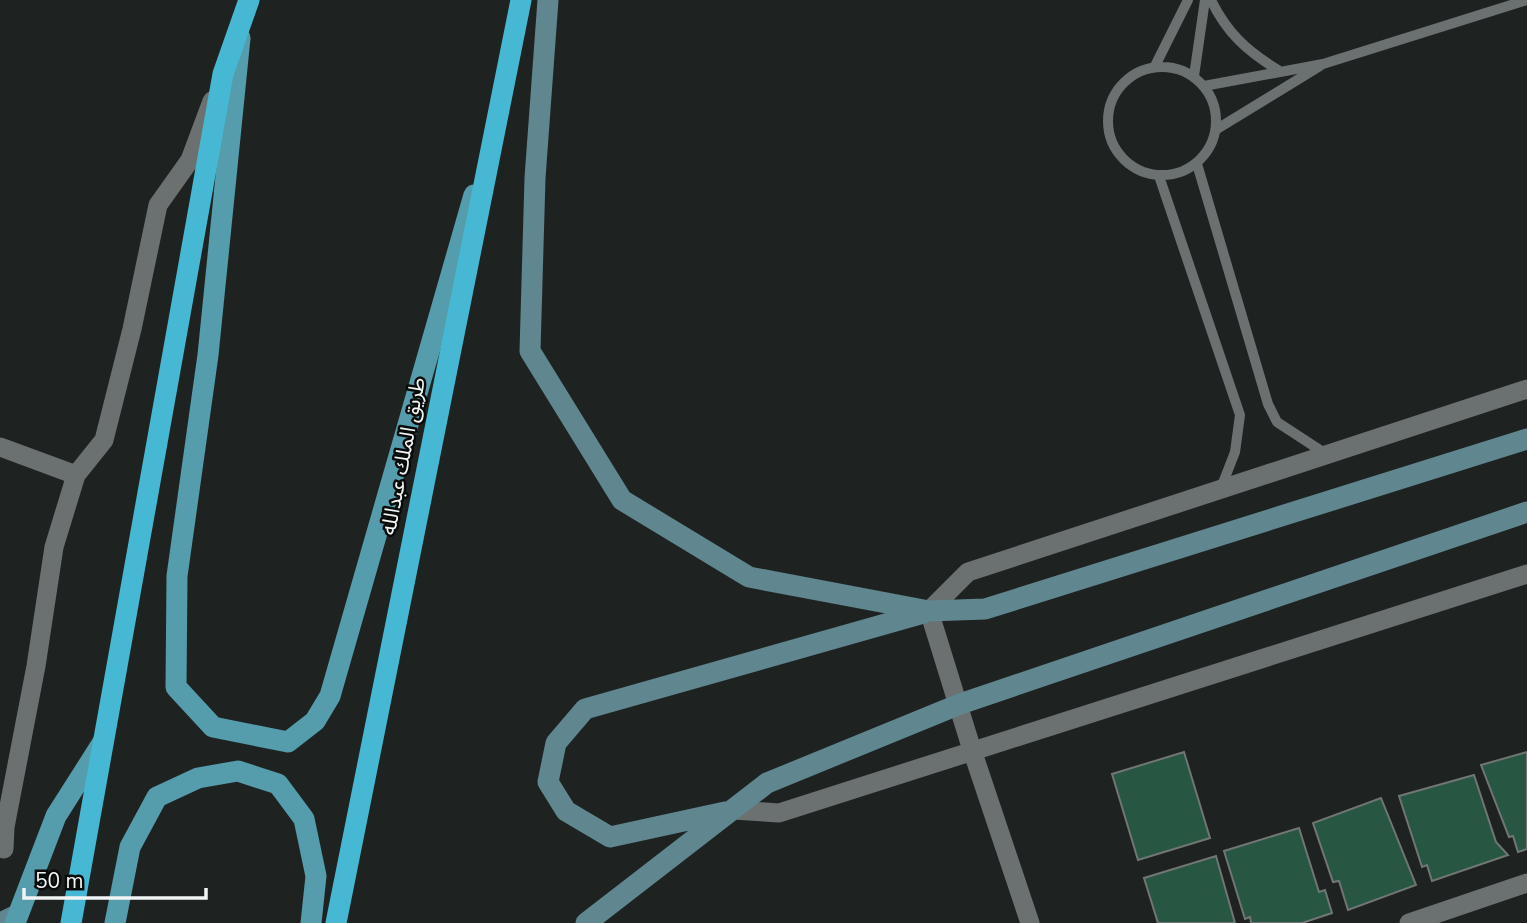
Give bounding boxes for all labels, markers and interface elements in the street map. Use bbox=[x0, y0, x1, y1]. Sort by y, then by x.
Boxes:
street label: طريق الملك عبدالله bbox=[374, 375, 432, 537]
scale bar bbox=[24, 856, 206, 900]
text: 50 m bbox=[35, 867, 84, 895]

